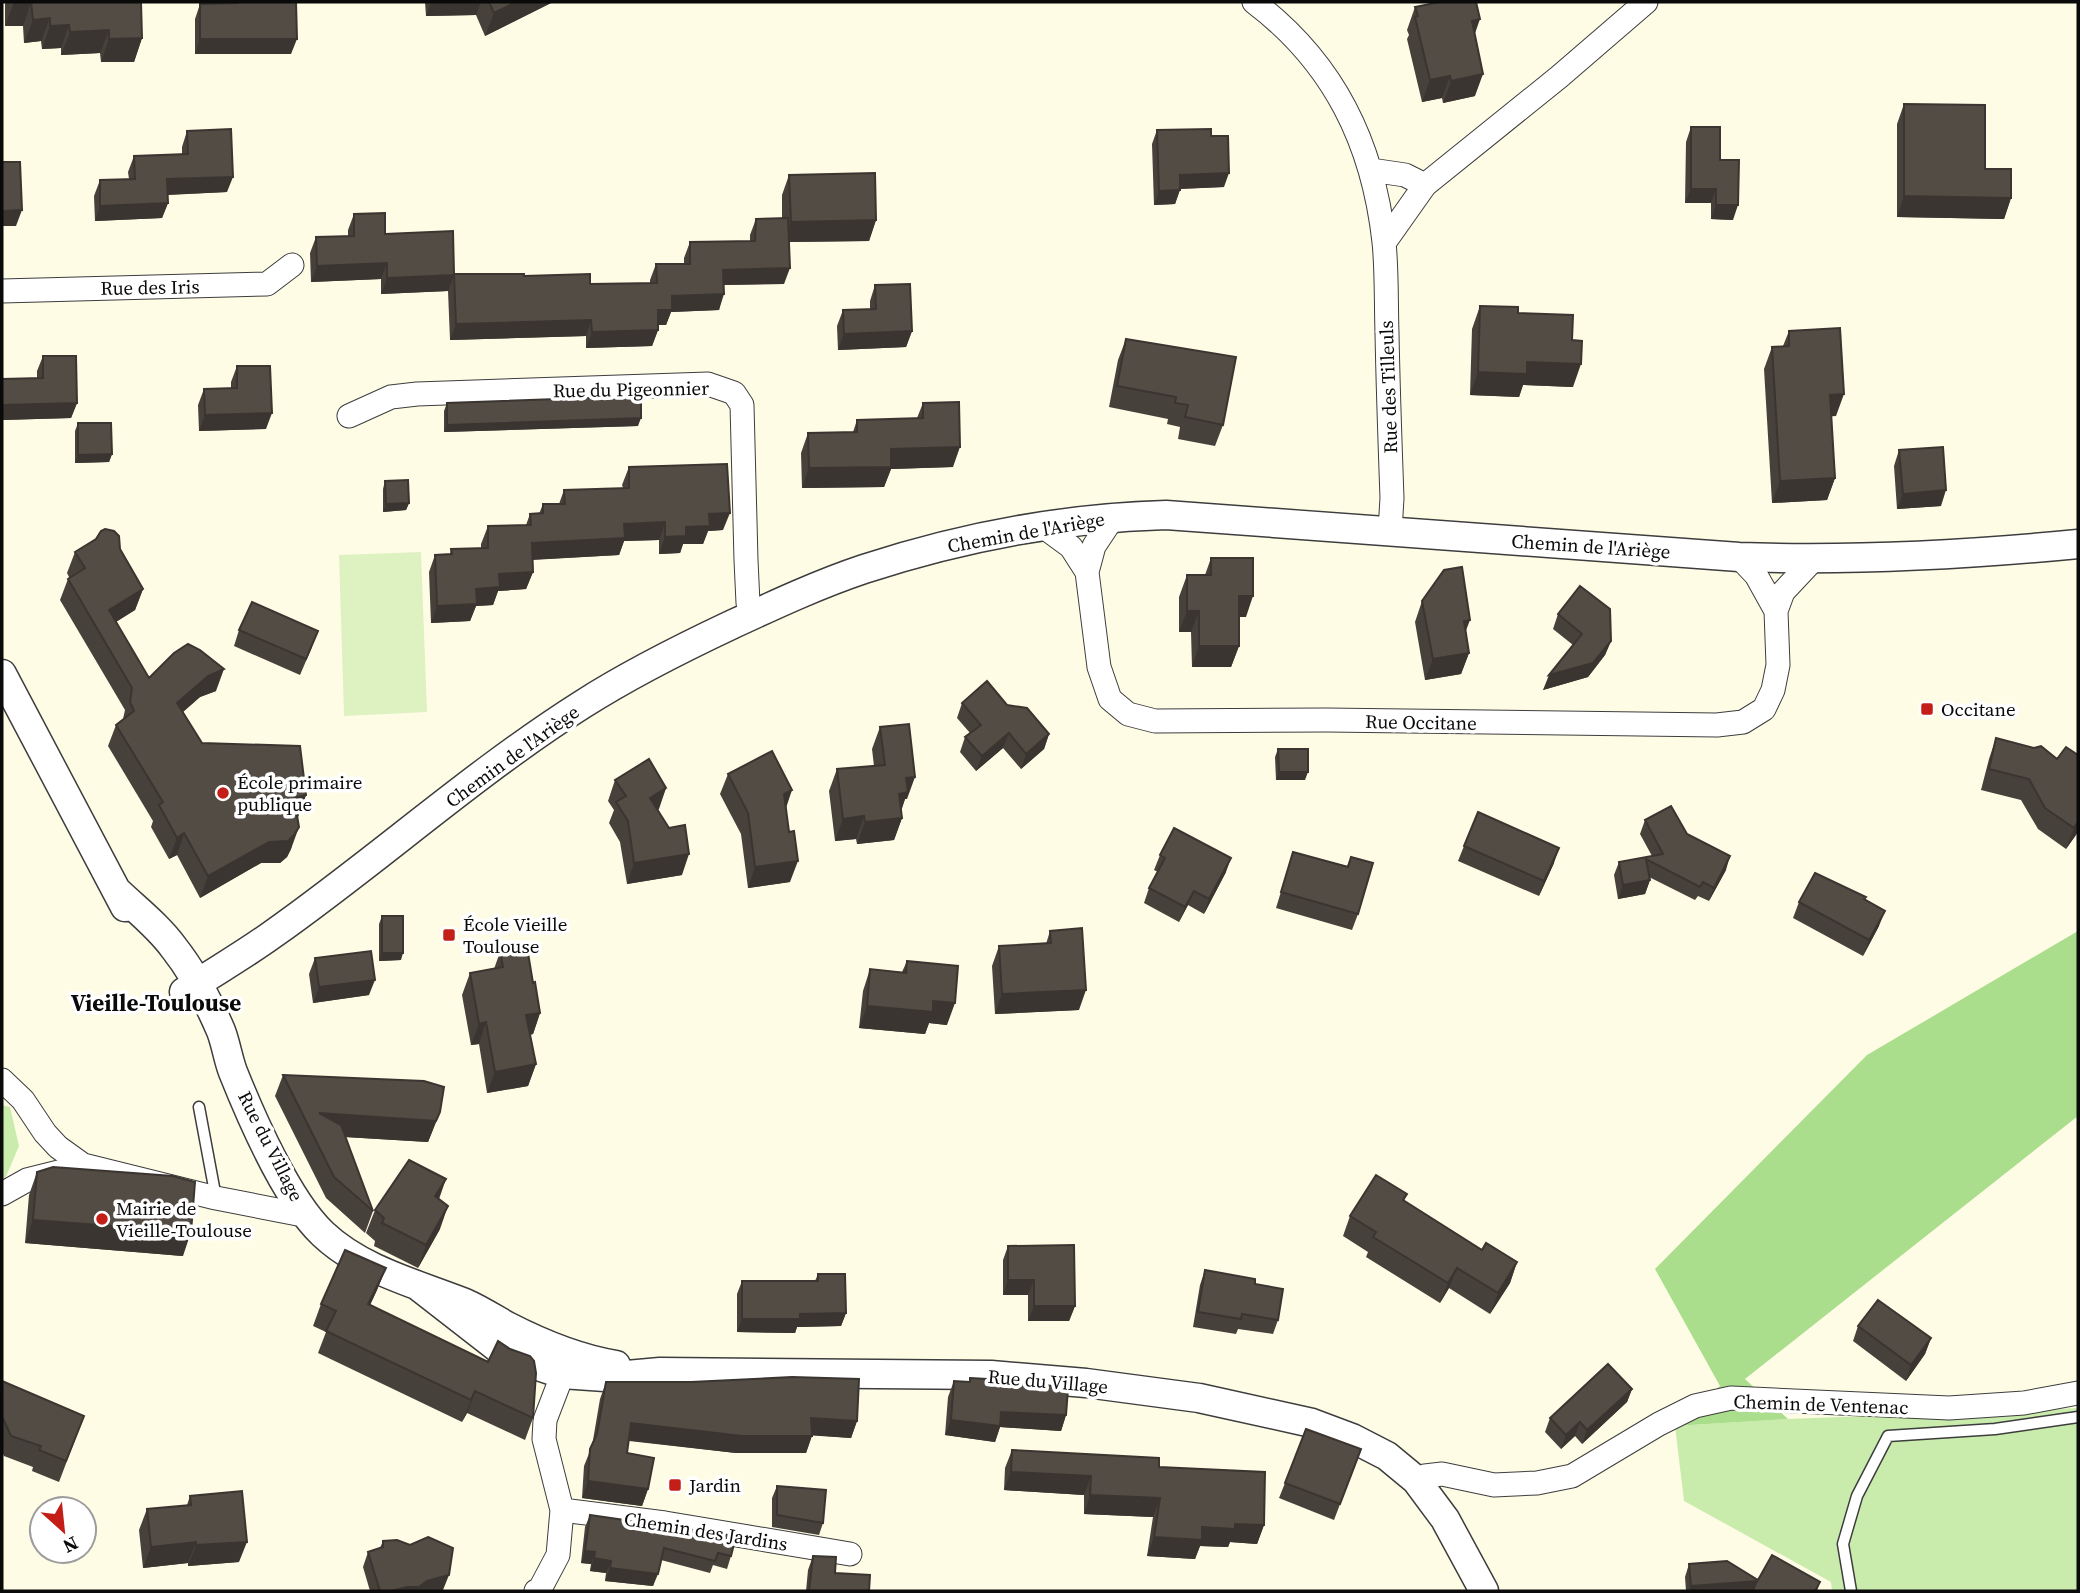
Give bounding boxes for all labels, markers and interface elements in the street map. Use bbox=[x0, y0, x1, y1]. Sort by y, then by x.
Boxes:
street label: Rue des Iris bbox=[100, 273, 200, 301]
street label: Rue des Tilleuls bbox=[1373, 320, 1403, 454]
street label: Rue du Pigeonnier bbox=[553, 375, 709, 403]
street label: Chemin de l'Ariège bbox=[945, 505, 1107, 559]
street label: Chemin de l'Ariège bbox=[1511, 527, 1671, 565]
place label: Occitane bbox=[1941, 696, 2016, 722]
street label: Chemin de l'Ariège bbox=[440, 699, 584, 813]
marker: Occitane bbox=[1919, 701, 1935, 717]
street label: Rue Occitane bbox=[1365, 708, 1477, 736]
place label: École primaire publique bbox=[237, 769, 363, 817]
marker: École primaire publique bbox=[215, 785, 231, 801]
place label: École Vieille Toulouse bbox=[463, 911, 567, 959]
marker: École Vieille Toulouse bbox=[441, 927, 457, 943]
district label: Vieille-Toulouse bbox=[71, 987, 241, 1019]
street label: Rue du Village bbox=[232, 1086, 310, 1206]
place label: Mairie de Vieille-Toulouse bbox=[116, 1195, 252, 1243]
marker: Mairie de Vieille-Toulouse bbox=[94, 1211, 110, 1227]
street label: Rue du Village bbox=[987, 1363, 1109, 1399]
street label: Chemin de Ventenac bbox=[1733, 1388, 1909, 1420]
place label: Jardin bbox=[688, 1472, 741, 1498]
marker: Jardin bbox=[667, 1477, 683, 1493]
north arrow bbox=[28, 1495, 98, 1565]
street label: Chemin des Jardins bbox=[622, 1505, 790, 1557]
text: N bbox=[59, 1530, 83, 1560]

